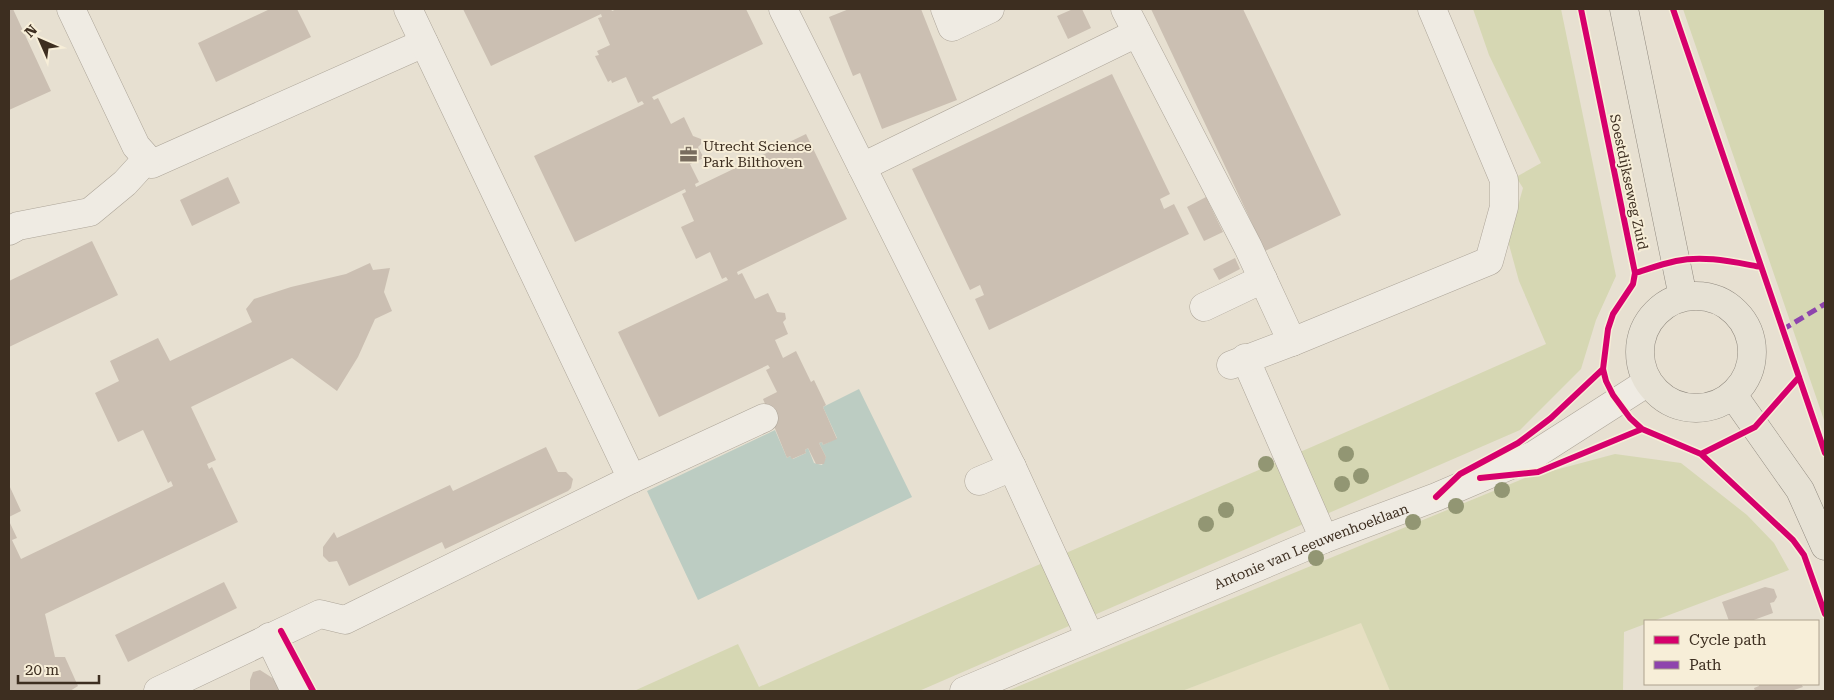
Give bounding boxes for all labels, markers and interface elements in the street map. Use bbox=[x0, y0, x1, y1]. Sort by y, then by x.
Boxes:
north arrow bbox=[15, 15, 65, 65]
text: N bbox=[21, 21, 40, 40]
street label: Soestdijkseweg Zuid bbox=[1607, 112, 1651, 252]
place label: Utrecht Science Park Bilthoven bbox=[703, 138, 812, 170]
office icon: Utrecht Science Park Bilthoven bbox=[679, 144, 699, 164]
street label: Antonie van Leeuwenhoeklaan bbox=[1211, 500, 1410, 593]
legend bbox=[1644, 620, 1819, 685]
text: Cycle path bbox=[1689, 631, 1767, 649]
scale bar bbox=[18, 652, 99, 684]
text: Path bbox=[1689, 656, 1722, 674]
text: 20 m bbox=[25, 661, 60, 679]

